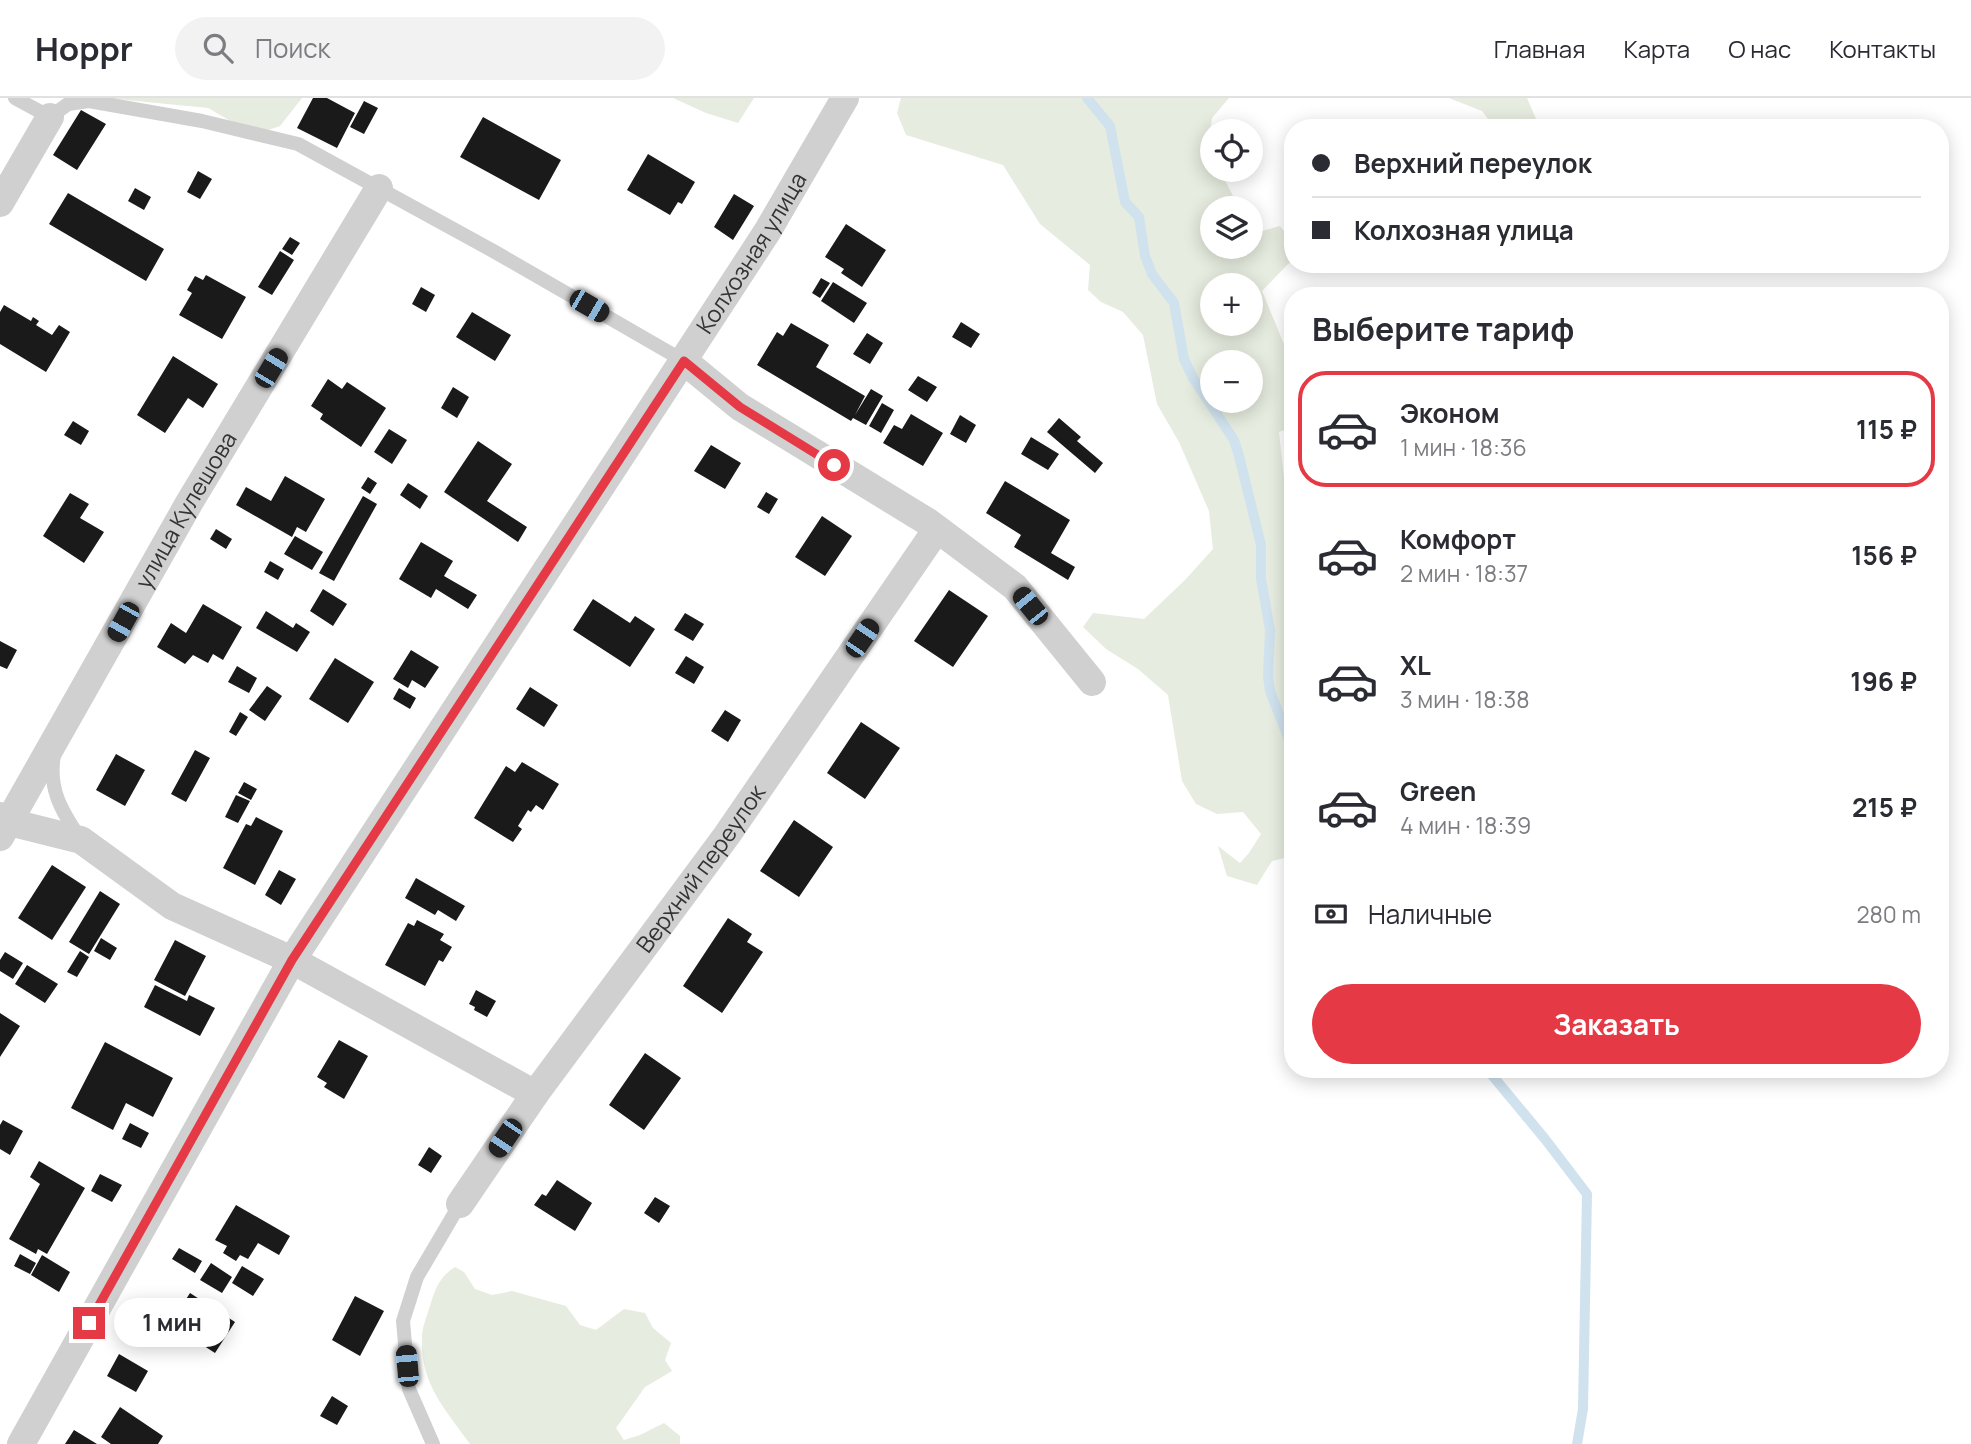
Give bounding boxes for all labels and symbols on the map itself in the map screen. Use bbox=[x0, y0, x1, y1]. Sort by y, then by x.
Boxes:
street label: Колхозная улица bbox=[688, 166, 813, 339]
car bbox=[566, 286, 613, 326]
car bbox=[252, 345, 291, 391]
street label: улица Кулешова bbox=[127, 425, 243, 594]
route start bbox=[818, 449, 850, 481]
car bbox=[1009, 583, 1052, 629]
car bbox=[104, 599, 143, 645]
car bbox=[842, 615, 883, 661]
street label: Верхний переулок bbox=[628, 777, 772, 959]
car bbox=[485, 1115, 526, 1161]
callout: 1 мин bbox=[114, 1298, 229, 1348]
route end bbox=[73, 1307, 105, 1339]
car bbox=[395, 1344, 420, 1388]

